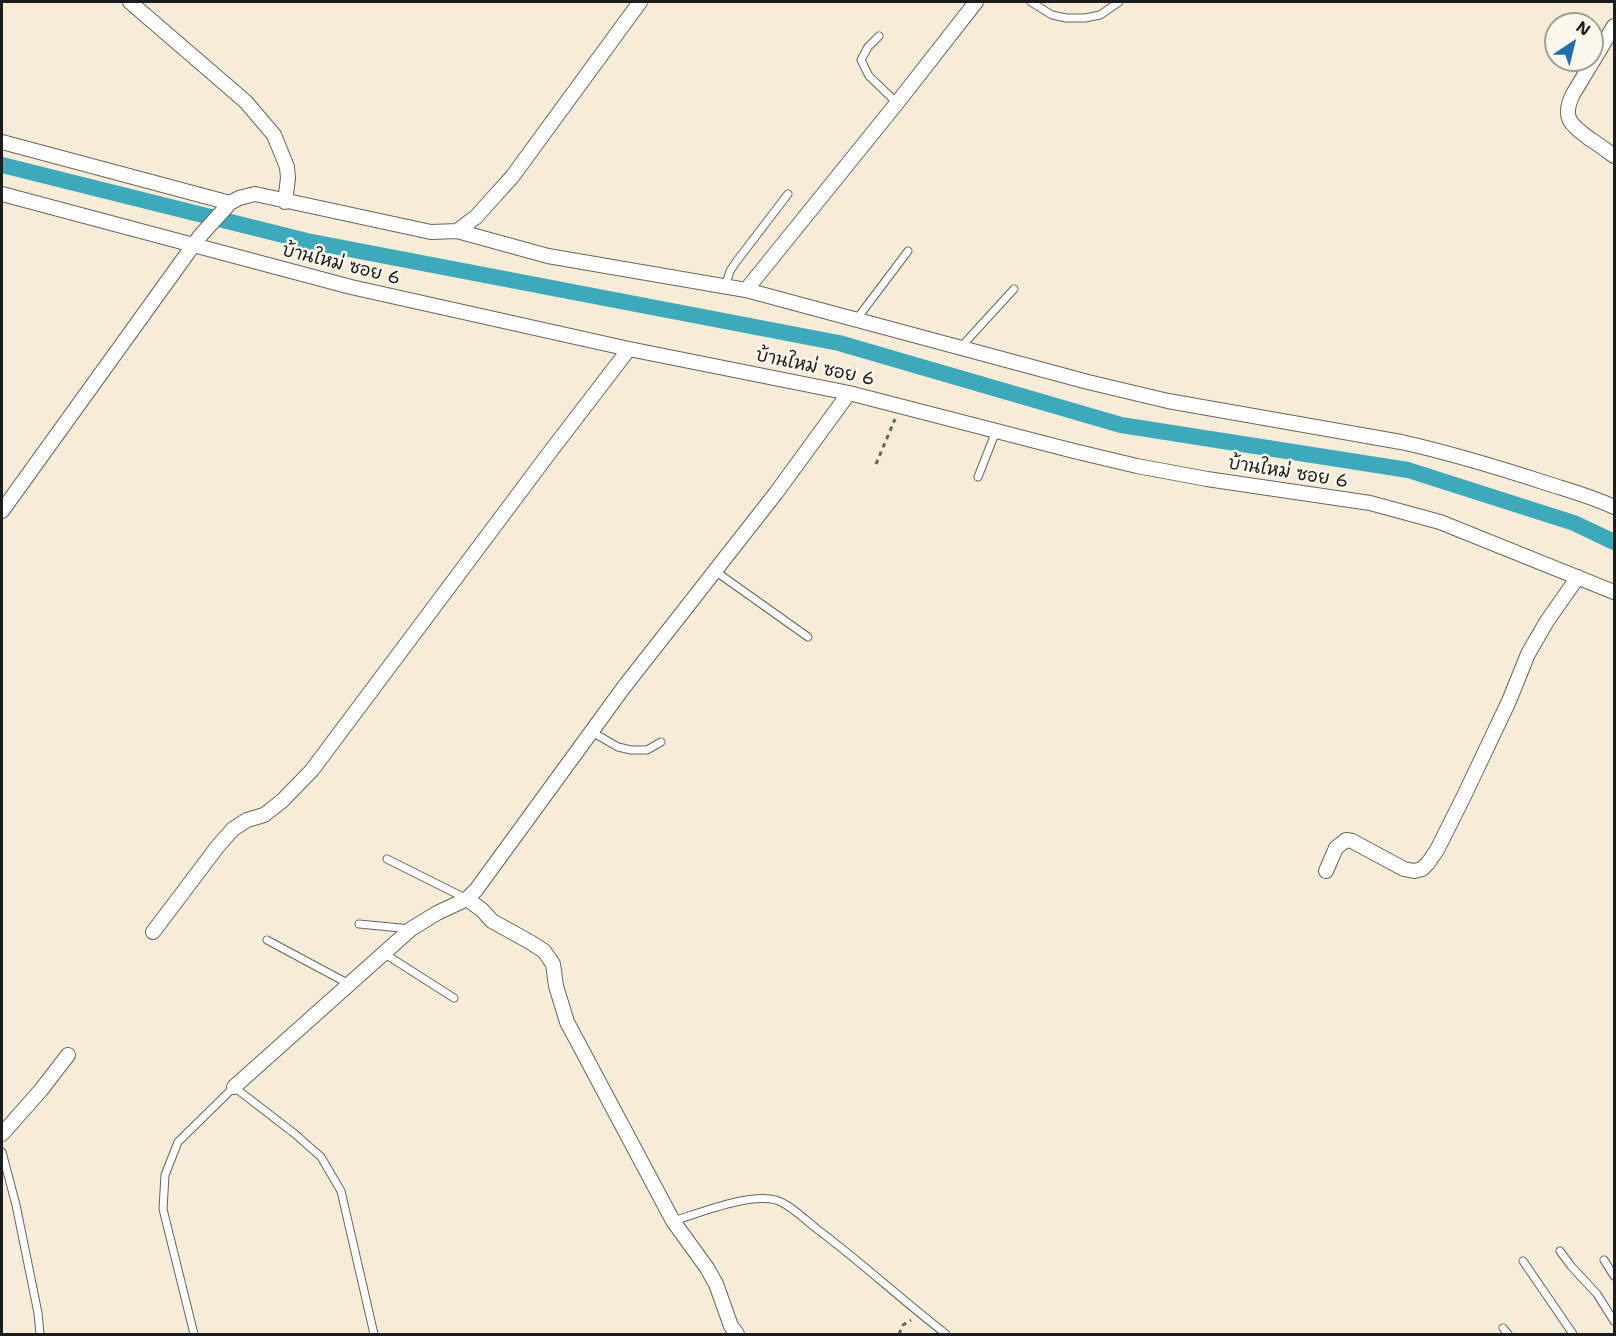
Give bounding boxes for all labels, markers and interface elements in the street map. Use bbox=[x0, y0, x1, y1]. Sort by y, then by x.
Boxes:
north arrow bbox=[1544, 12, 1604, 72]
text: N bbox=[1572, 16, 1595, 41]
street label: บ้านใหม่ ซอย 6 bbox=[279, 240, 403, 290]
street label: บ้านใหม่ ซอย 6 bbox=[753, 345, 877, 391]
street label: บ้านใหม่ ซอย 6 bbox=[1226, 453, 1350, 493]

